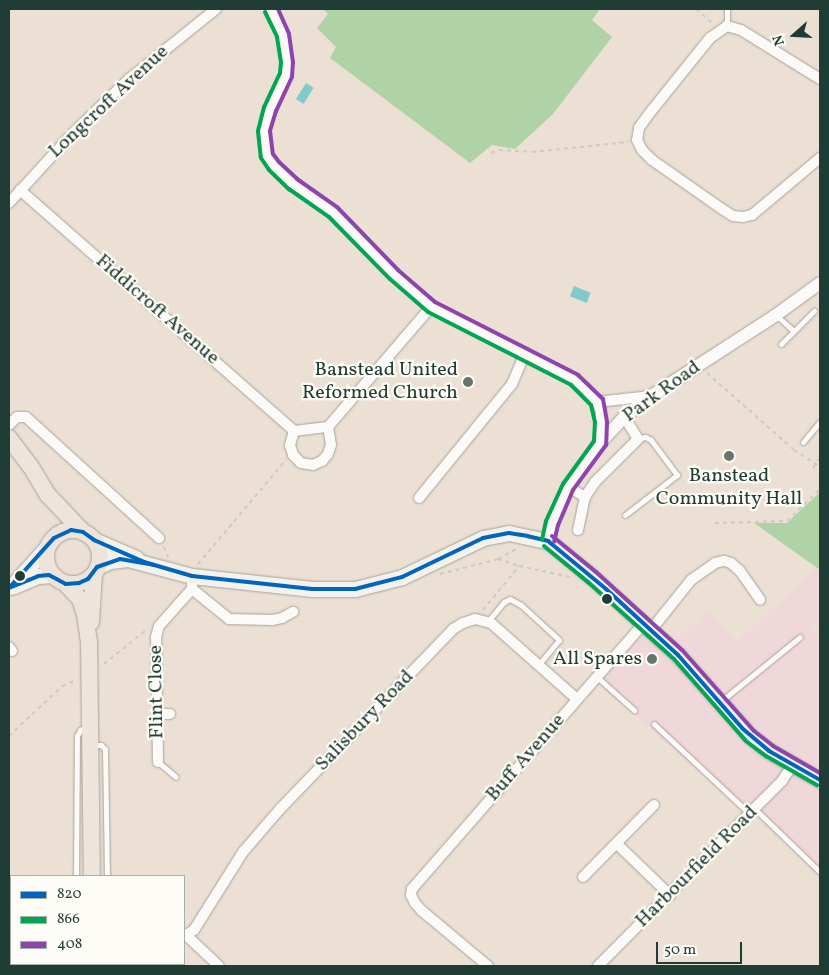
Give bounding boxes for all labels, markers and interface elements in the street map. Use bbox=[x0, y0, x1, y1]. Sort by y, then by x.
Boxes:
north arrow bbox=[769, 10, 819, 60]
text: N bbox=[769, 32, 790, 48]
street label: Longcroft Avenue bbox=[44, 40, 174, 164]
street label: Fiddicroft Avenue bbox=[90, 250, 224, 370]
street label: Park Road bbox=[619, 356, 705, 428]
place label: Banstead United Reformed Church bbox=[302, 359, 458, 406]
marker: Banstead United Reformed Church bbox=[462, 376, 474, 388]
marker: Banstead Community Hall bbox=[723, 450, 735, 462]
place label: Banstead Community Hall bbox=[655, 464, 803, 511]
unlabelled marker bbox=[15, 571, 25, 581]
unlabelled marker bbox=[602, 594, 612, 604]
street label: Flint Close bbox=[144, 645, 170, 739]
place label: All Spares bbox=[553, 647, 642, 671]
marker: All Spares bbox=[646, 653, 658, 665]
street label: Salisbury Road bbox=[310, 665, 420, 777]
street label: Buff Avenue bbox=[482, 710, 570, 806]
street label: Harbourfield Road bbox=[631, 801, 763, 933]
legend bbox=[10, 875, 185, 965]
text: 820 bbox=[57, 884, 82, 905]
text: 866 bbox=[57, 909, 80, 930]
scale bar bbox=[659, 932, 745, 964]
text: 408 bbox=[57, 934, 82, 955]
text: 50 m bbox=[664, 940, 696, 961]

